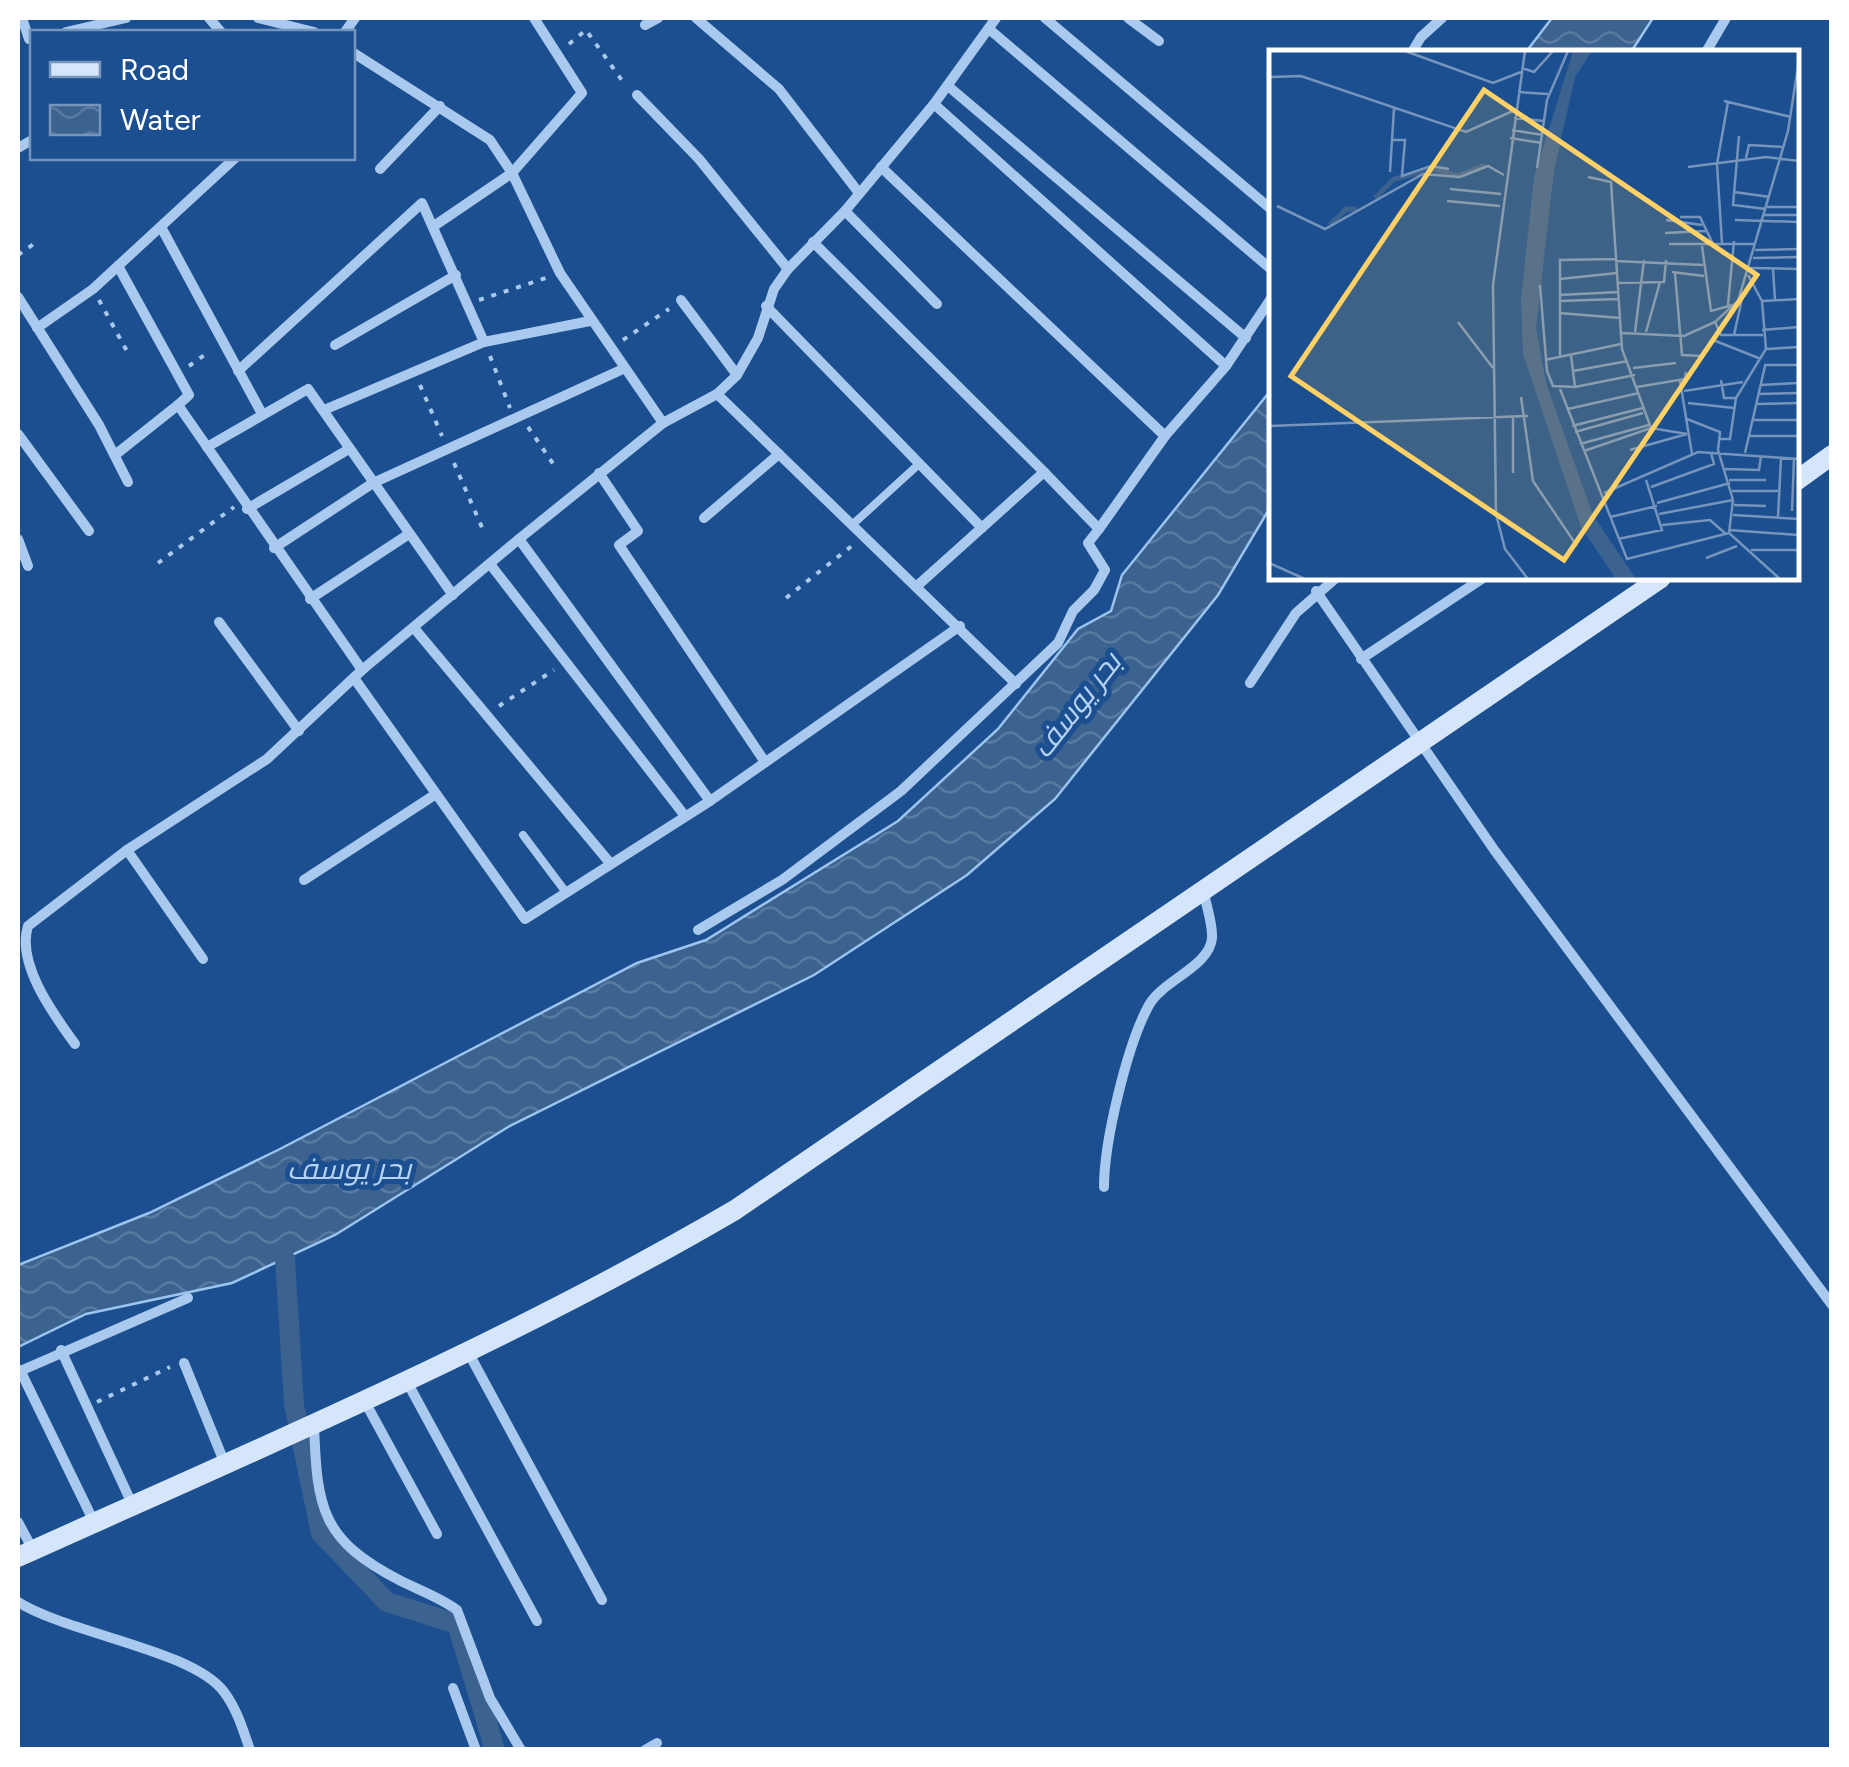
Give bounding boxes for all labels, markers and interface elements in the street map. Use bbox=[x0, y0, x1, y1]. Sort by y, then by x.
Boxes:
legend bbox=[30, 30, 355, 160]
inset map bbox=[1269, 50, 1799, 580]
text: Road bbox=[120, 51, 189, 88]
text: Water bbox=[120, 101, 201, 138]
water label: بحر يوسف bbox=[1023, 643, 1130, 765]
water label: بحر يوسف bbox=[287, 1150, 413, 1187]

